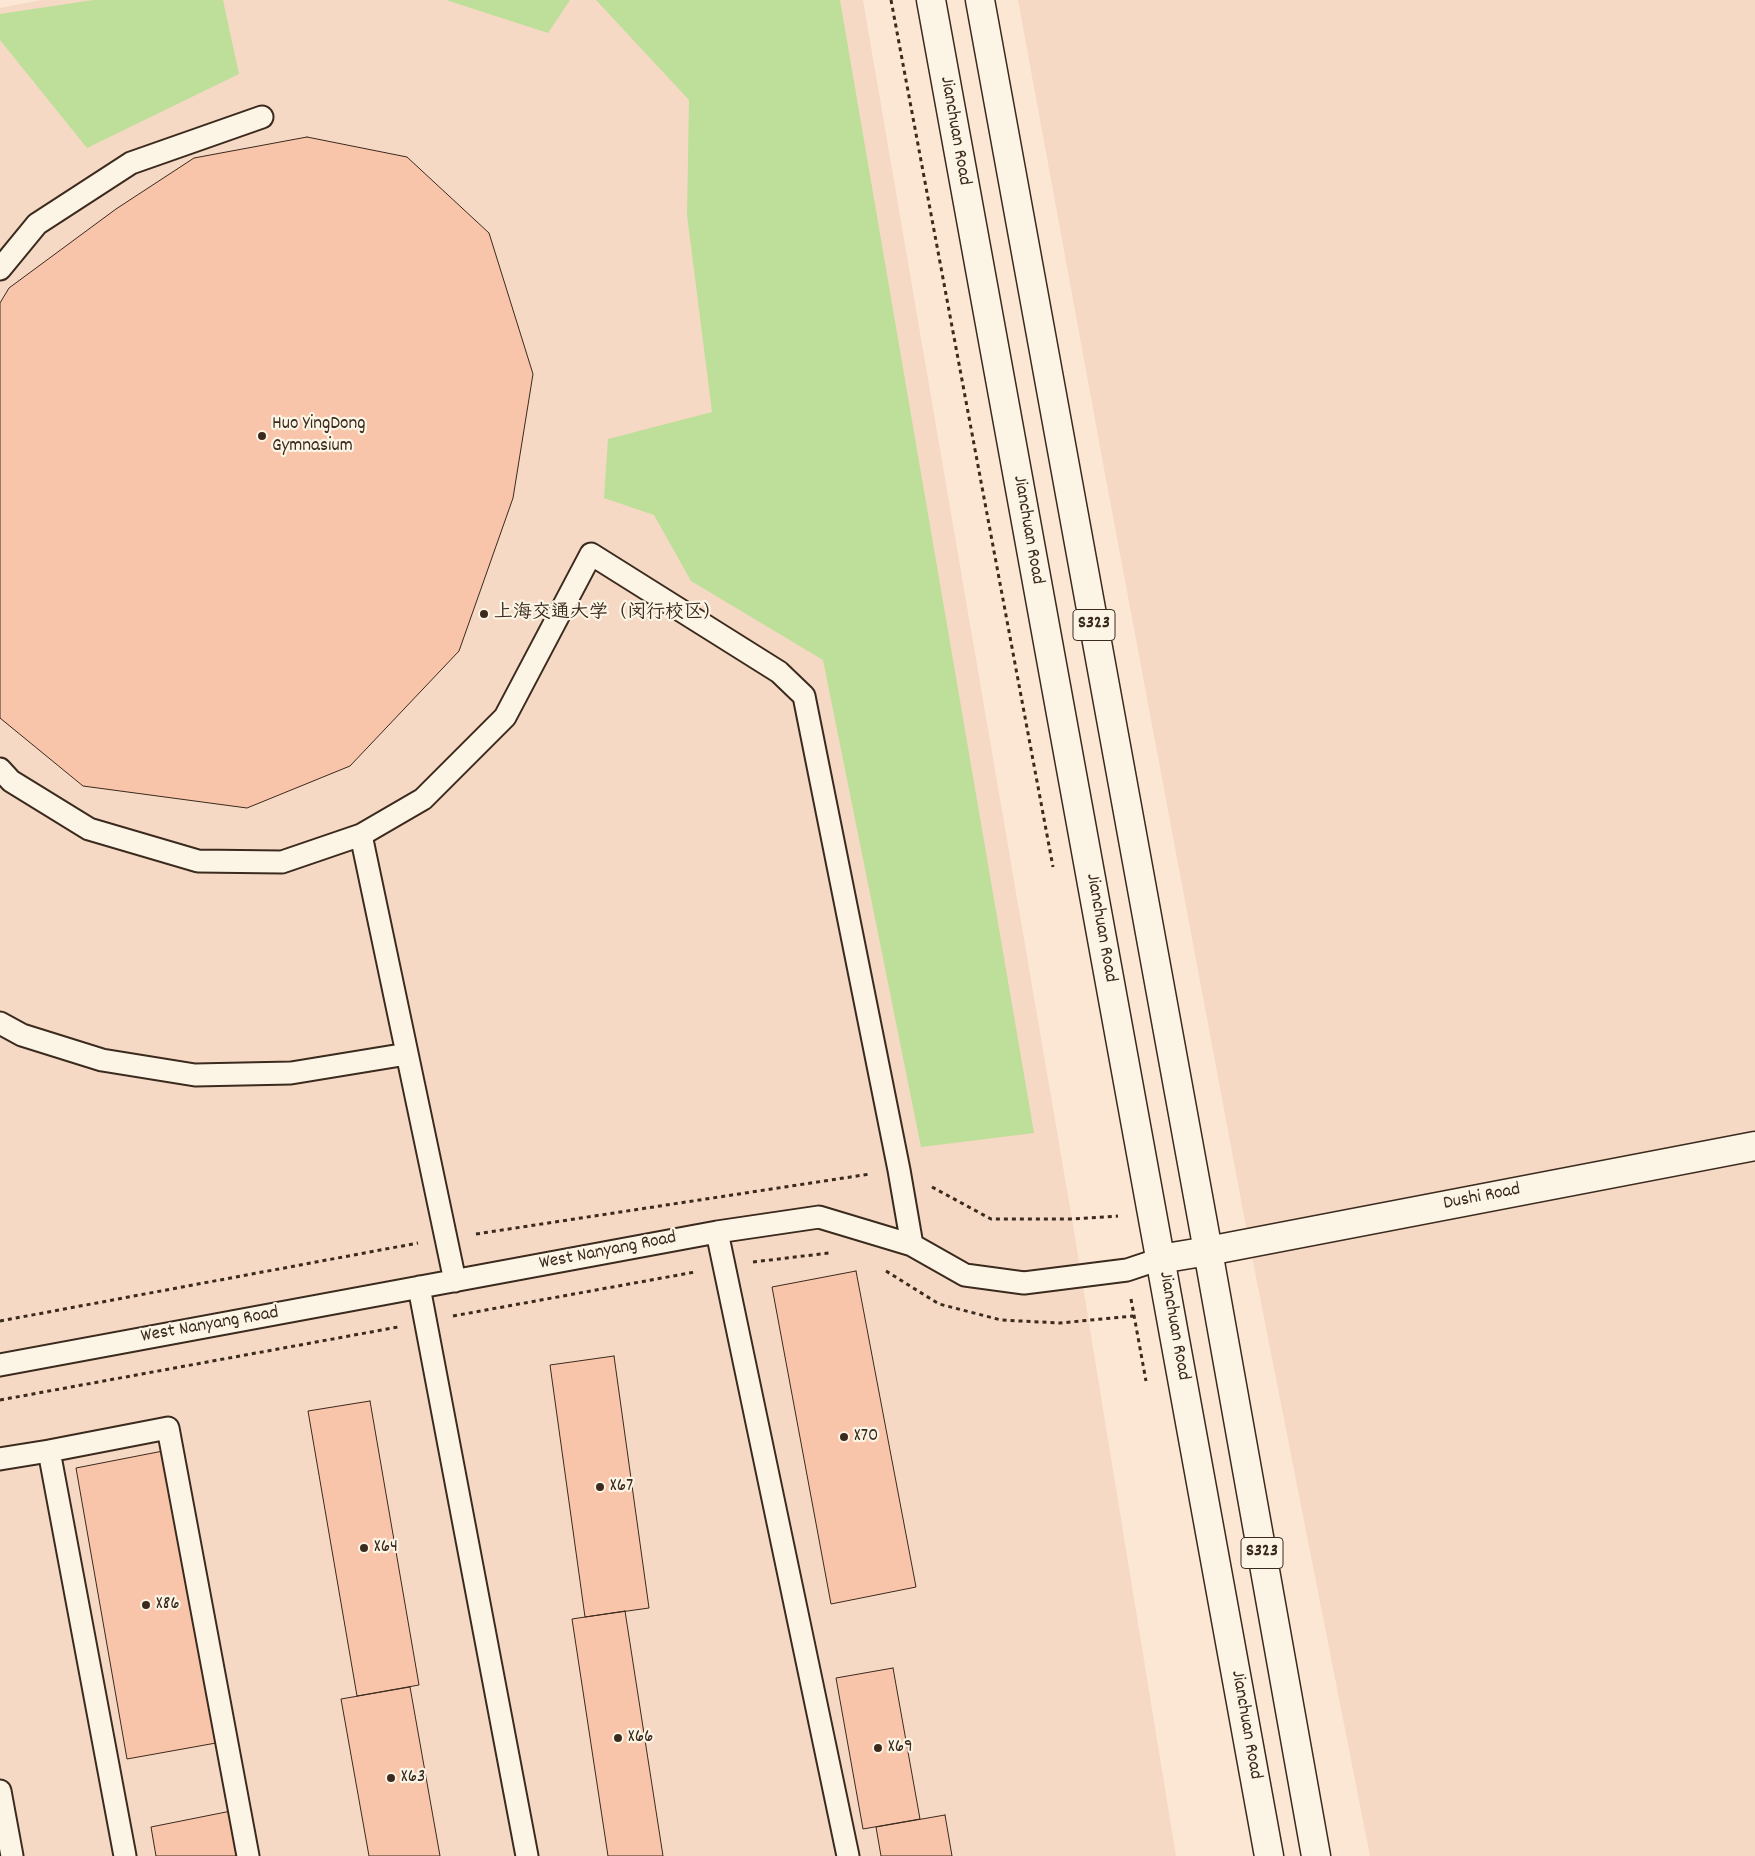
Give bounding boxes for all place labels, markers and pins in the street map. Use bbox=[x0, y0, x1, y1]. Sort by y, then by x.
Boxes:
place label: Huo YingDong Gymnasium bbox=[272, 414, 366, 458]
marker: Huo YingDong Gymnasium bbox=[256, 430, 268, 442]
place label: 上海交通大学（闵行校区） bbox=[494, 603, 722, 625]
marker: 上海交通大学（闵行校区） bbox=[478, 608, 490, 620]
place label: X70 bbox=[854, 1426, 878, 1448]
marker: X70 bbox=[838, 1431, 850, 1443]
place label: X67 bbox=[610, 1476, 633, 1498]
marker: X67 bbox=[594, 1481, 606, 1493]
place label: X64 bbox=[374, 1537, 398, 1559]
marker: X64 bbox=[358, 1542, 370, 1554]
place label: X86 bbox=[156, 1594, 180, 1616]
marker: X86 bbox=[140, 1599, 152, 1611]
place label: X66 bbox=[628, 1727, 653, 1749]
marker: X66 bbox=[612, 1732, 624, 1744]
place label: X69 bbox=[888, 1737, 913, 1759]
marker: X69 bbox=[872, 1742, 884, 1754]
place label: X63 bbox=[401, 1767, 425, 1789]
marker: X63 bbox=[385, 1772, 397, 1784]

